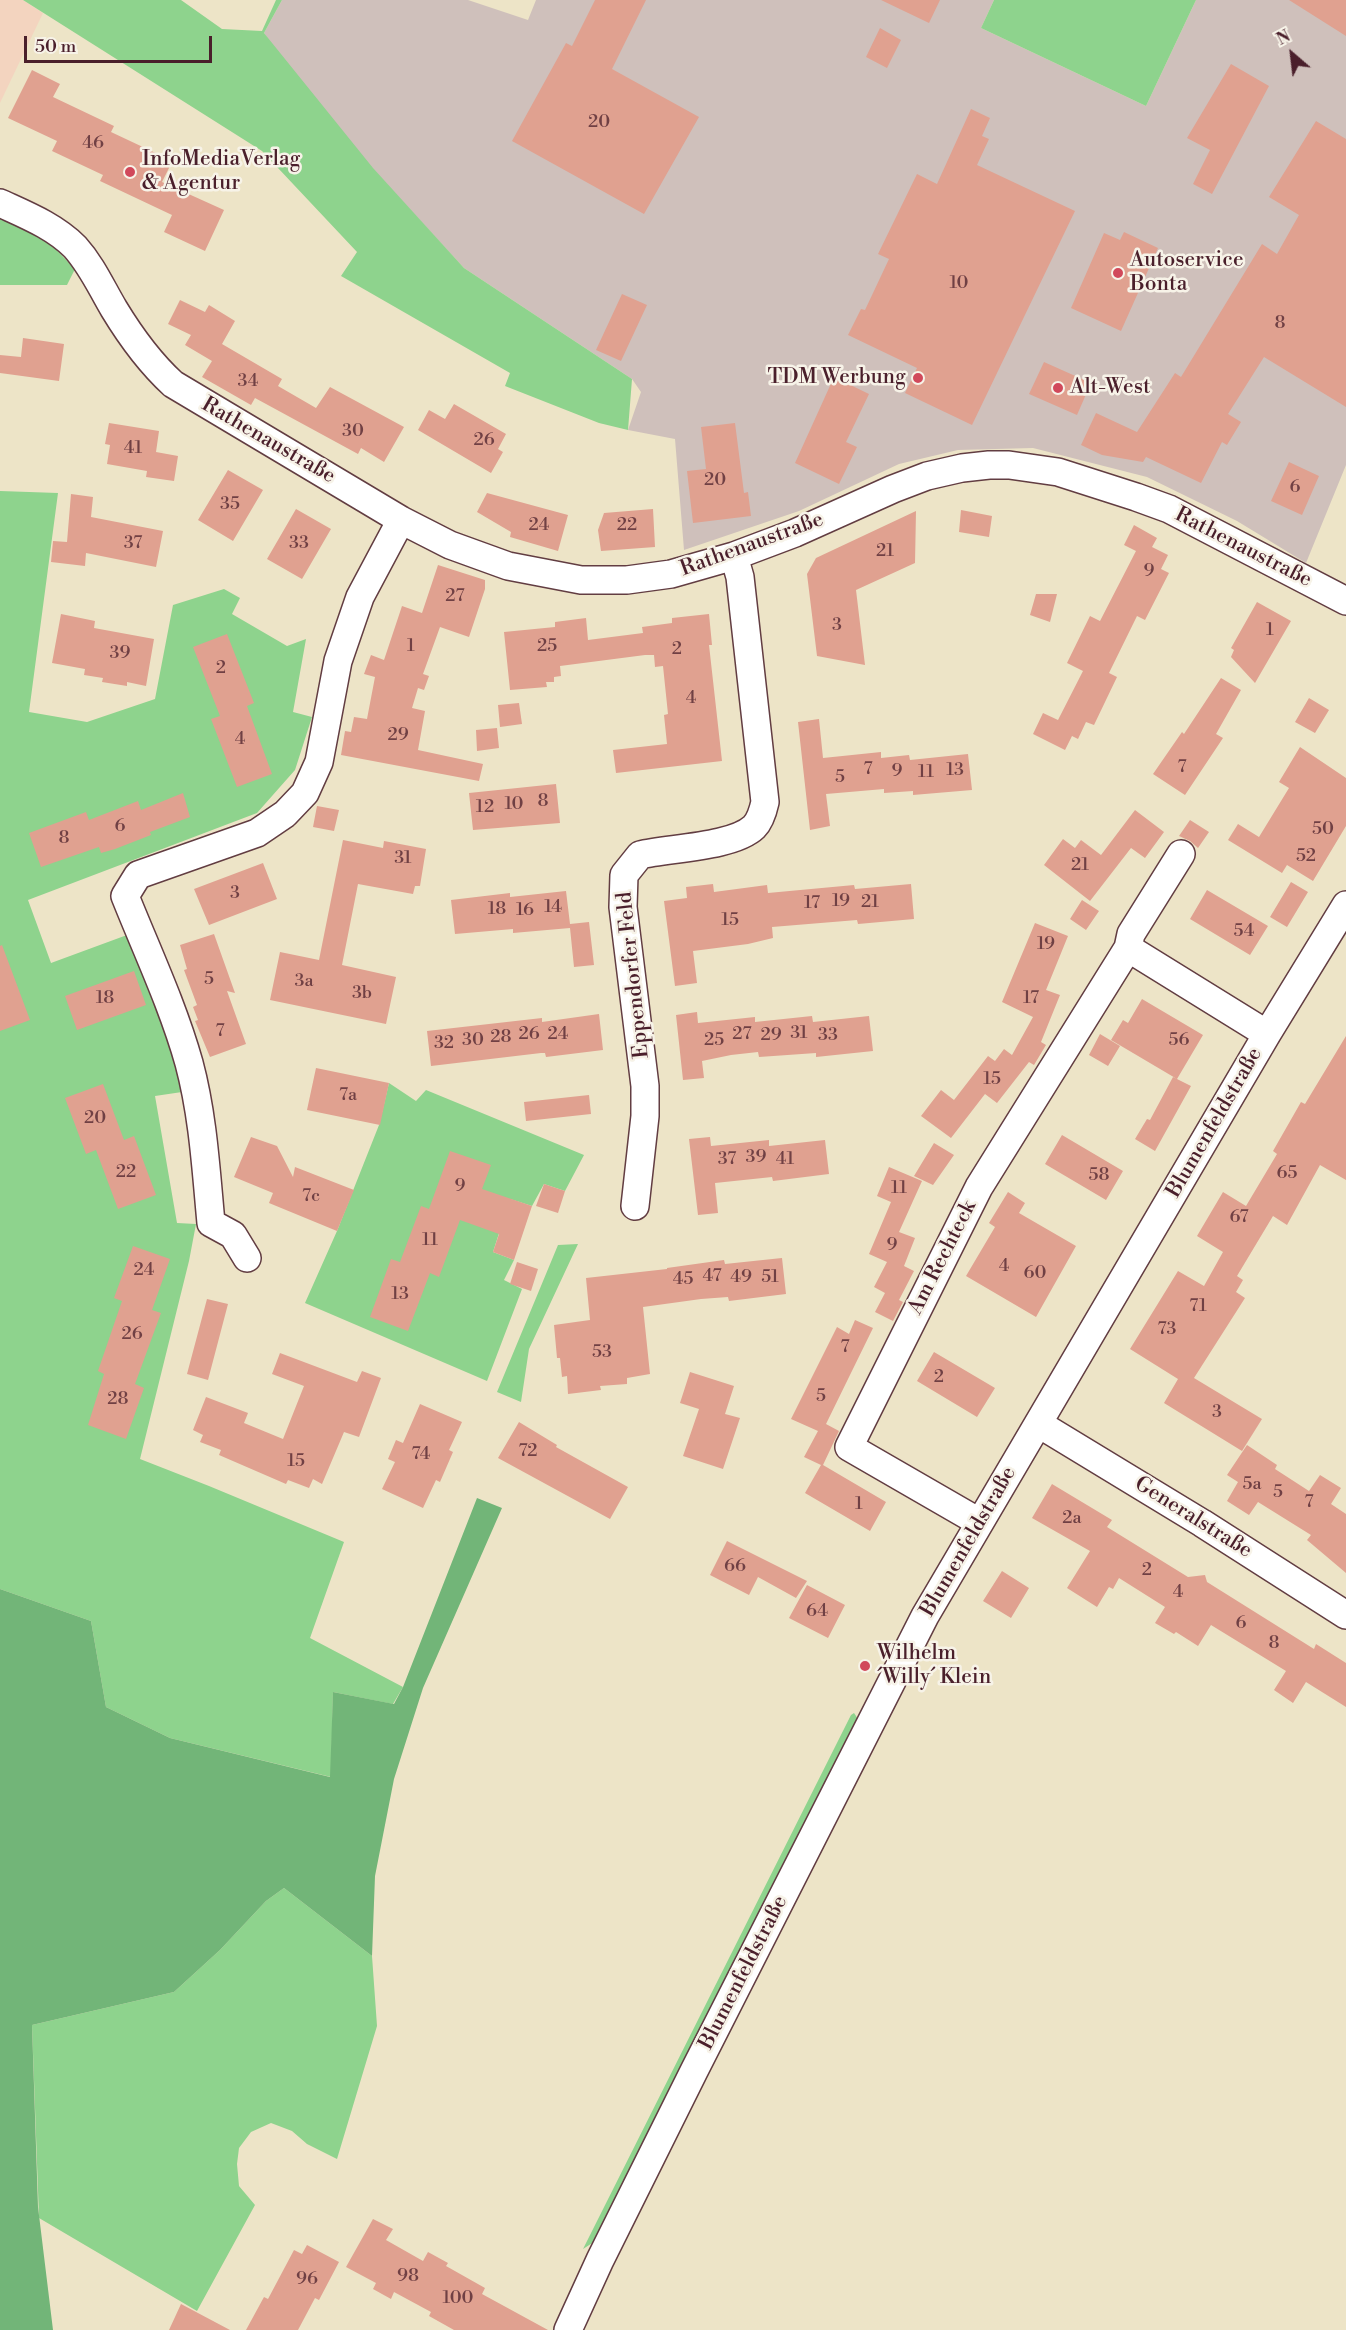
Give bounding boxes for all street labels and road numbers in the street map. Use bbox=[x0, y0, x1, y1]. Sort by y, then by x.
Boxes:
street label: Rathenaustraße bbox=[197, 392, 339, 490]
street label: Rathenaustraße bbox=[1170, 503, 1316, 593]
street label: Rathenaustraße bbox=[677, 507, 827, 583]
street label: Eppendorfer Feld bbox=[613, 890, 655, 1060]
street label: Blumenfeldstraße bbox=[1162, 1043, 1268, 1203]
street label: Am Rechteck bbox=[904, 1197, 982, 1319]
street label: Blumenfeldstraße bbox=[916, 1462, 1022, 1622]
street label: Generalstraße bbox=[1130, 1472, 1256, 1564]
street label: Blumenfeldstraße bbox=[694, 1892, 794, 2054]

